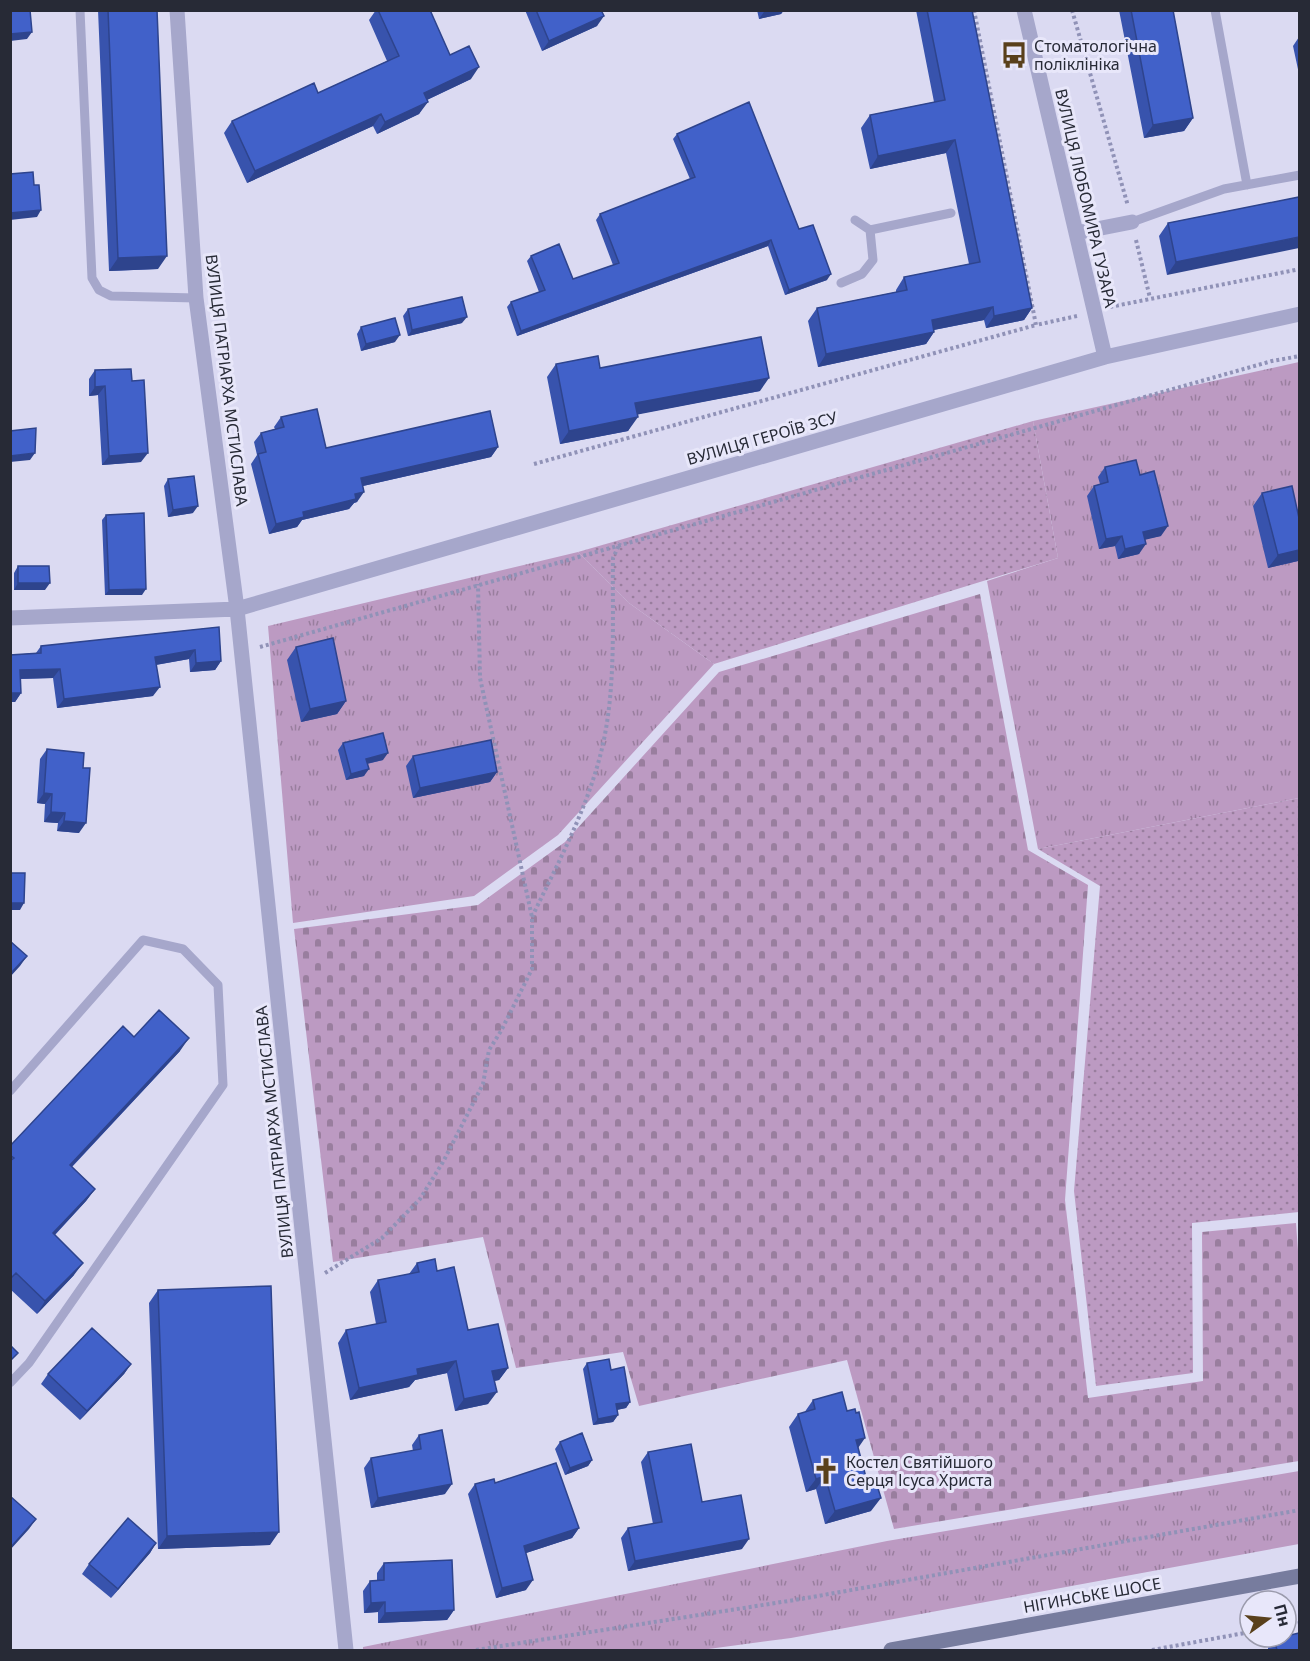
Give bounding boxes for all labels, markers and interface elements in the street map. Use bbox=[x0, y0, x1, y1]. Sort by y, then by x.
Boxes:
place label: Стоматологічна поліклініка bbox=[1034, 35, 1157, 75]
bus stop icon: Стоматологічна поліклініка bbox=[999, 40, 1029, 70]
street label: ВУЛИЦЯ ЛЮБОМИРА ГУЗАРА bbox=[1050, 86, 1122, 310]
street label: ВУЛИЦЯ ПАТРІАРХА МСТИСЛАВА bbox=[201, 253, 253, 508]
street label: ВУЛИЦЯ ГЕРОЇВ ЗСУ bbox=[684, 406, 840, 470]
street label: ВУЛИЦЯ ПАТРІАРХА МСТИСЛАВА bbox=[250, 1004, 298, 1259]
place label: Костел Святійшого Серця Ісуса Христа bbox=[846, 1451, 993, 1491]
church icon: Костел Святійшого Серця Ісуса Христа bbox=[811, 1456, 841, 1486]
street label: НІГИНСЬКЕ ШОСЕ bbox=[1021, 1572, 1163, 1618]
north arrow bbox=[1238, 1589, 1298, 1649]
text: Пн bbox=[1269, 1601, 1296, 1629]

